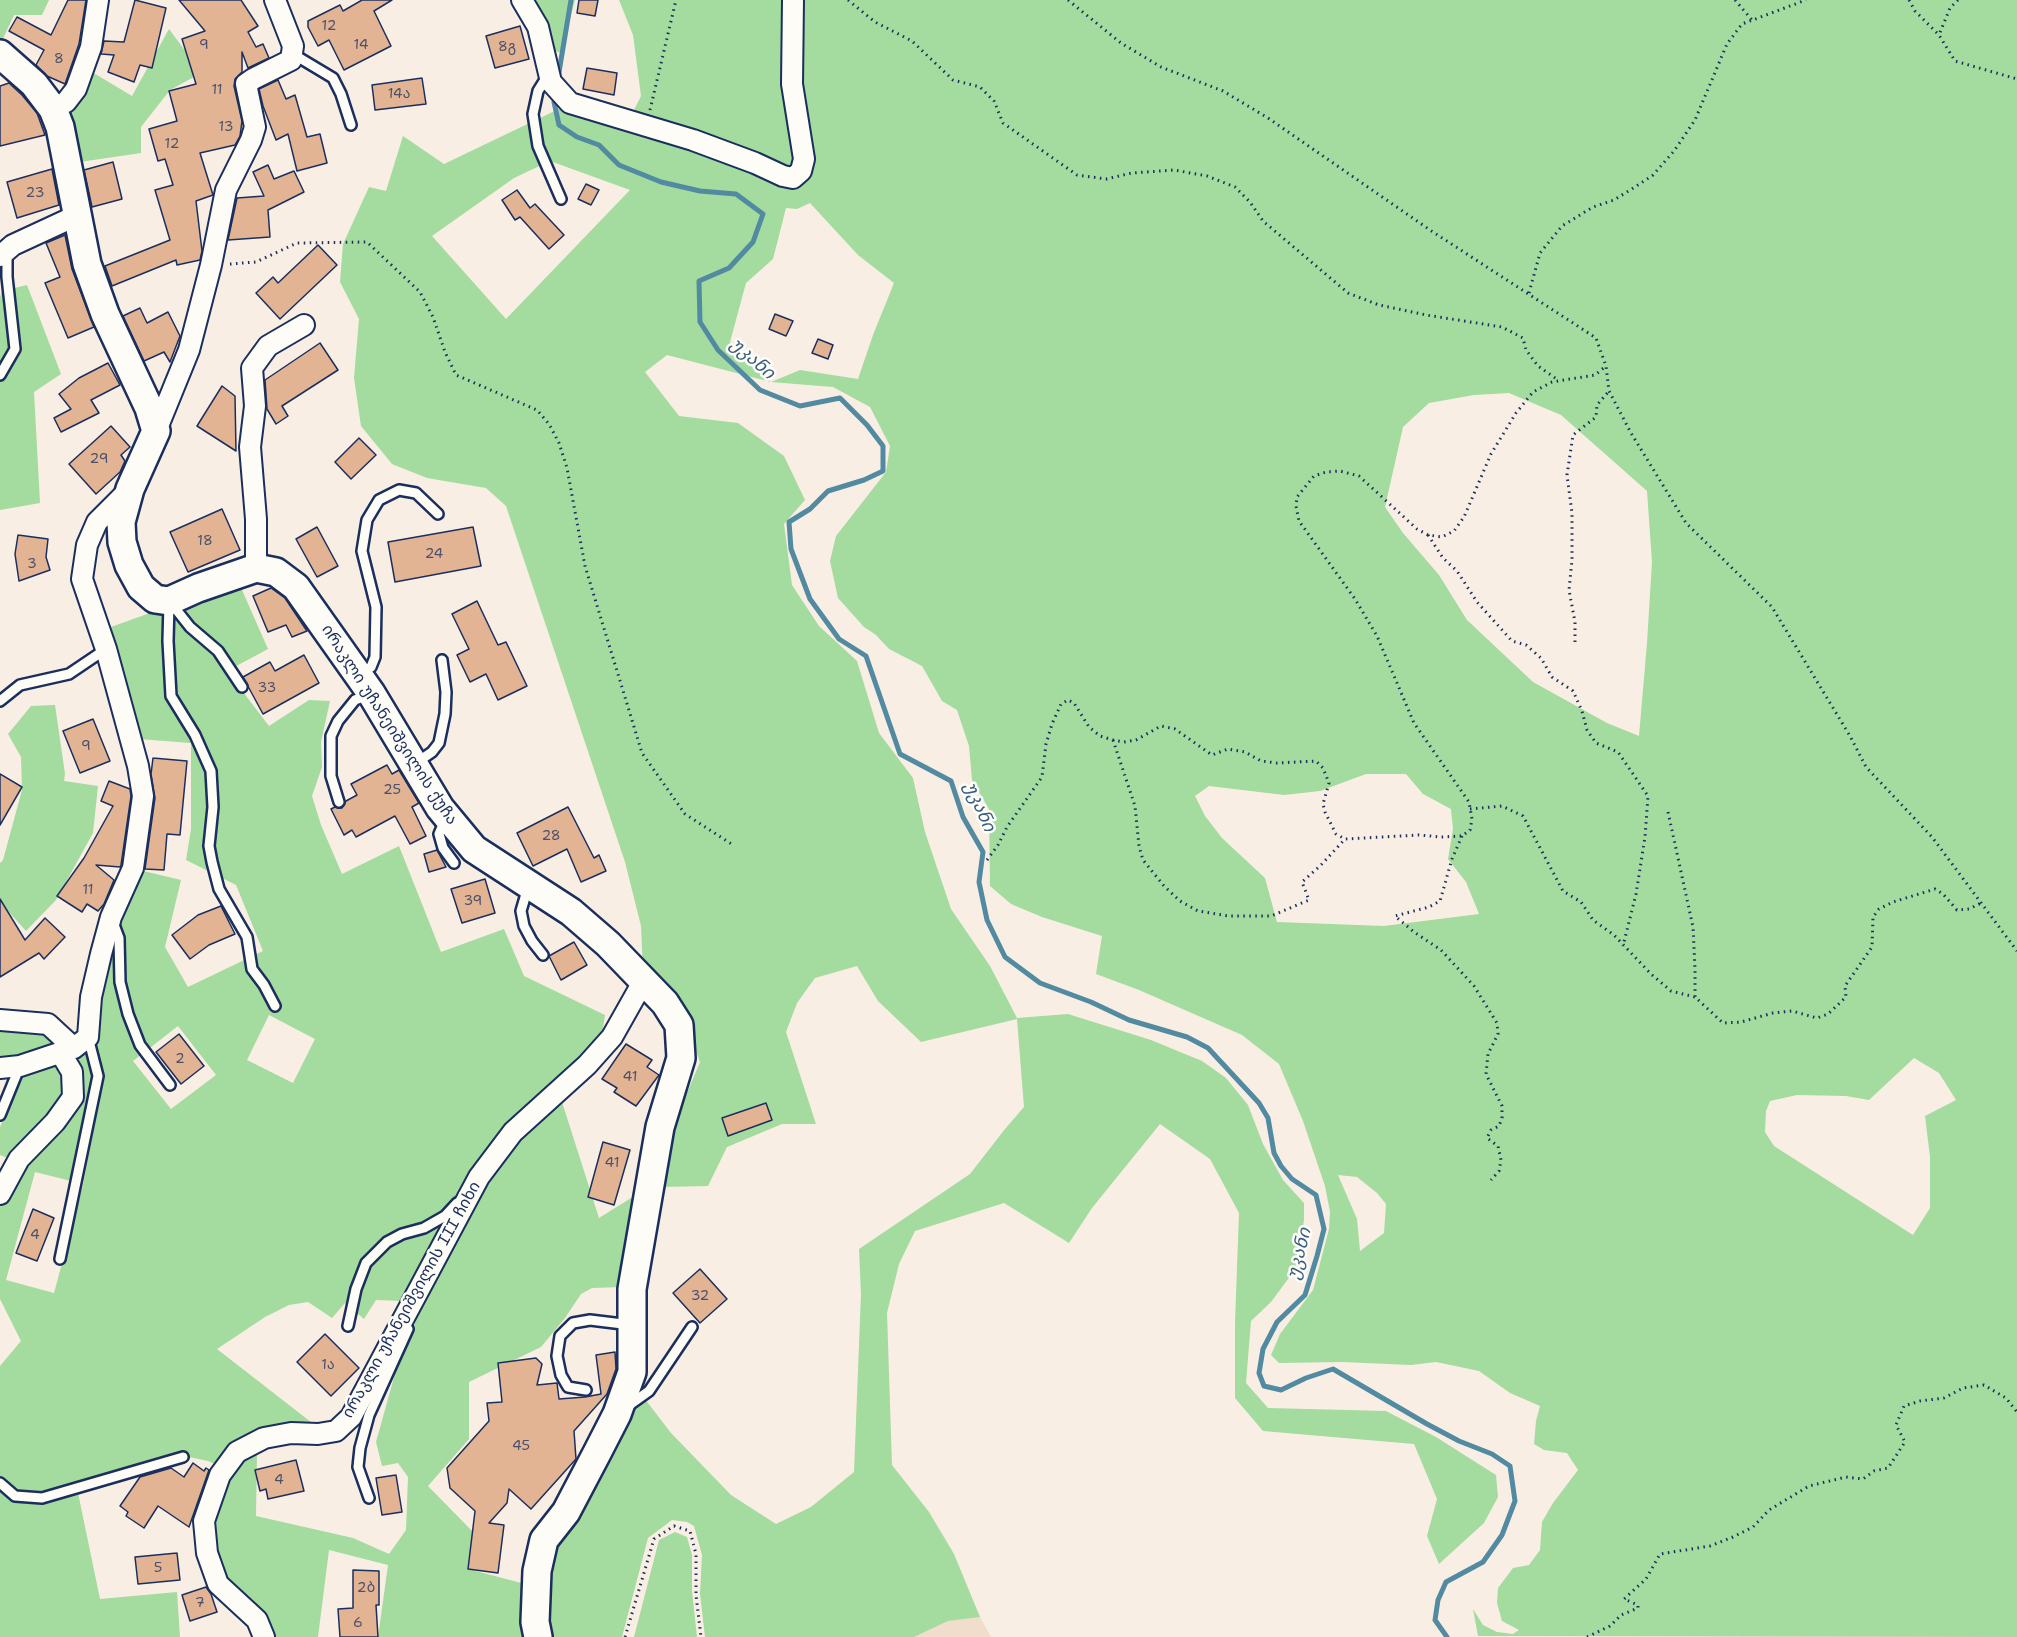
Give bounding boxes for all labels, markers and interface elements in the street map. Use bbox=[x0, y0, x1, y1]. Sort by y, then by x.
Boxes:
house number: 12 bbox=[322, 18, 336, 34]
house number: 9 bbox=[199, 37, 209, 53]
house number: 14 bbox=[353, 37, 369, 53]
house number: 8გ bbox=[498, 39, 516, 55]
house number: 8 bbox=[54, 51, 64, 67]
house number: 11 bbox=[211, 82, 223, 98]
house number: 14ა bbox=[388, 86, 410, 102]
house number: 13 bbox=[219, 119, 233, 135]
house number: 12 bbox=[165, 136, 179, 152]
house number: 23 bbox=[26, 185, 44, 201]
water label: უკანი bbox=[725, 334, 779, 384]
house number: 29 bbox=[90, 451, 108, 467]
house number: 18 bbox=[197, 533, 213, 549]
house number: 24 bbox=[425, 546, 443, 562]
house number: 3 bbox=[27, 556, 37, 572]
street label: ირაკლი უჩანეიშვილის ქუჩა bbox=[317, 621, 461, 829]
house number: 33 bbox=[258, 680, 276, 696]
house number: 9 bbox=[81, 738, 91, 754]
water label: უკანი bbox=[959, 779, 999, 835]
house number: 25 bbox=[383, 782, 401, 798]
house number: 28 bbox=[541, 828, 561, 844]
house number: 11 bbox=[82, 882, 94, 898]
house number: 39 bbox=[464, 893, 482, 909]
house number: 2 bbox=[175, 1051, 185, 1067]
house number: 41 bbox=[623, 1069, 637, 1085]
house number: 41 bbox=[605, 1155, 619, 1171]
street label: ირაკლი უჩანეიშვილის III ჩიხი bbox=[339, 1178, 485, 1422]
water label: უკანი bbox=[1283, 1226, 1317, 1282]
house number: 4 bbox=[30, 1227, 40, 1243]
house number: 32 bbox=[691, 1288, 709, 1304]
house number: 1ა bbox=[321, 1357, 335, 1373]
house number: 45 bbox=[512, 1438, 530, 1454]
house number: 4 bbox=[274, 1472, 284, 1488]
house number: 5 bbox=[154, 1560, 162, 1576]
house number: 2ბ bbox=[357, 1580, 375, 1596]
house number: 7 bbox=[195, 1595, 205, 1611]
house number: 6 bbox=[353, 1615, 363, 1631]

